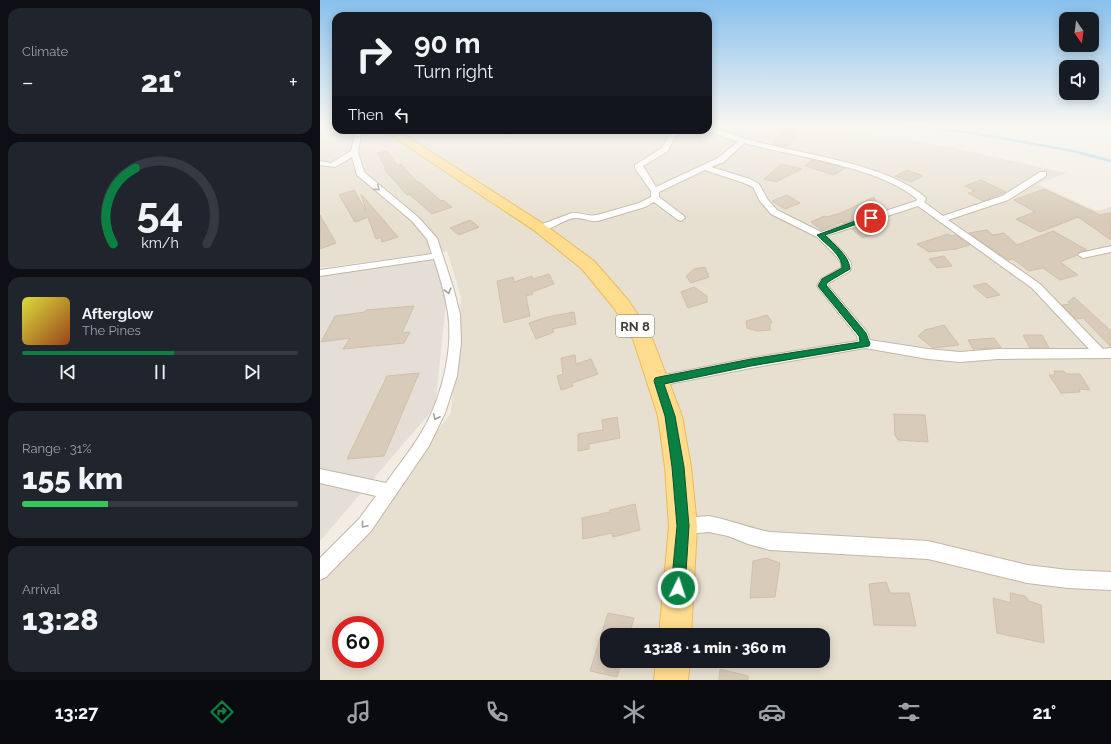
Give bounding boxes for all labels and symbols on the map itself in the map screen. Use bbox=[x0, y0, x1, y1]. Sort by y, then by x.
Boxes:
north arrow bbox=[1059, 12, 1099, 52]
one-way arrow bbox=[372, 183, 380, 190]
pin bbox=[854, 201, 888, 235]
one-way arrow bbox=[444, 288, 452, 294]
road number: RN 8 bbox=[616, 315, 654, 337]
one-way arrow bbox=[433, 413, 441, 421]
one-way arrow bbox=[361, 520, 368, 528]
position arrow bbox=[657, 567, 699, 609]
speed limit sign: 60 bbox=[332, 616, 384, 668]

